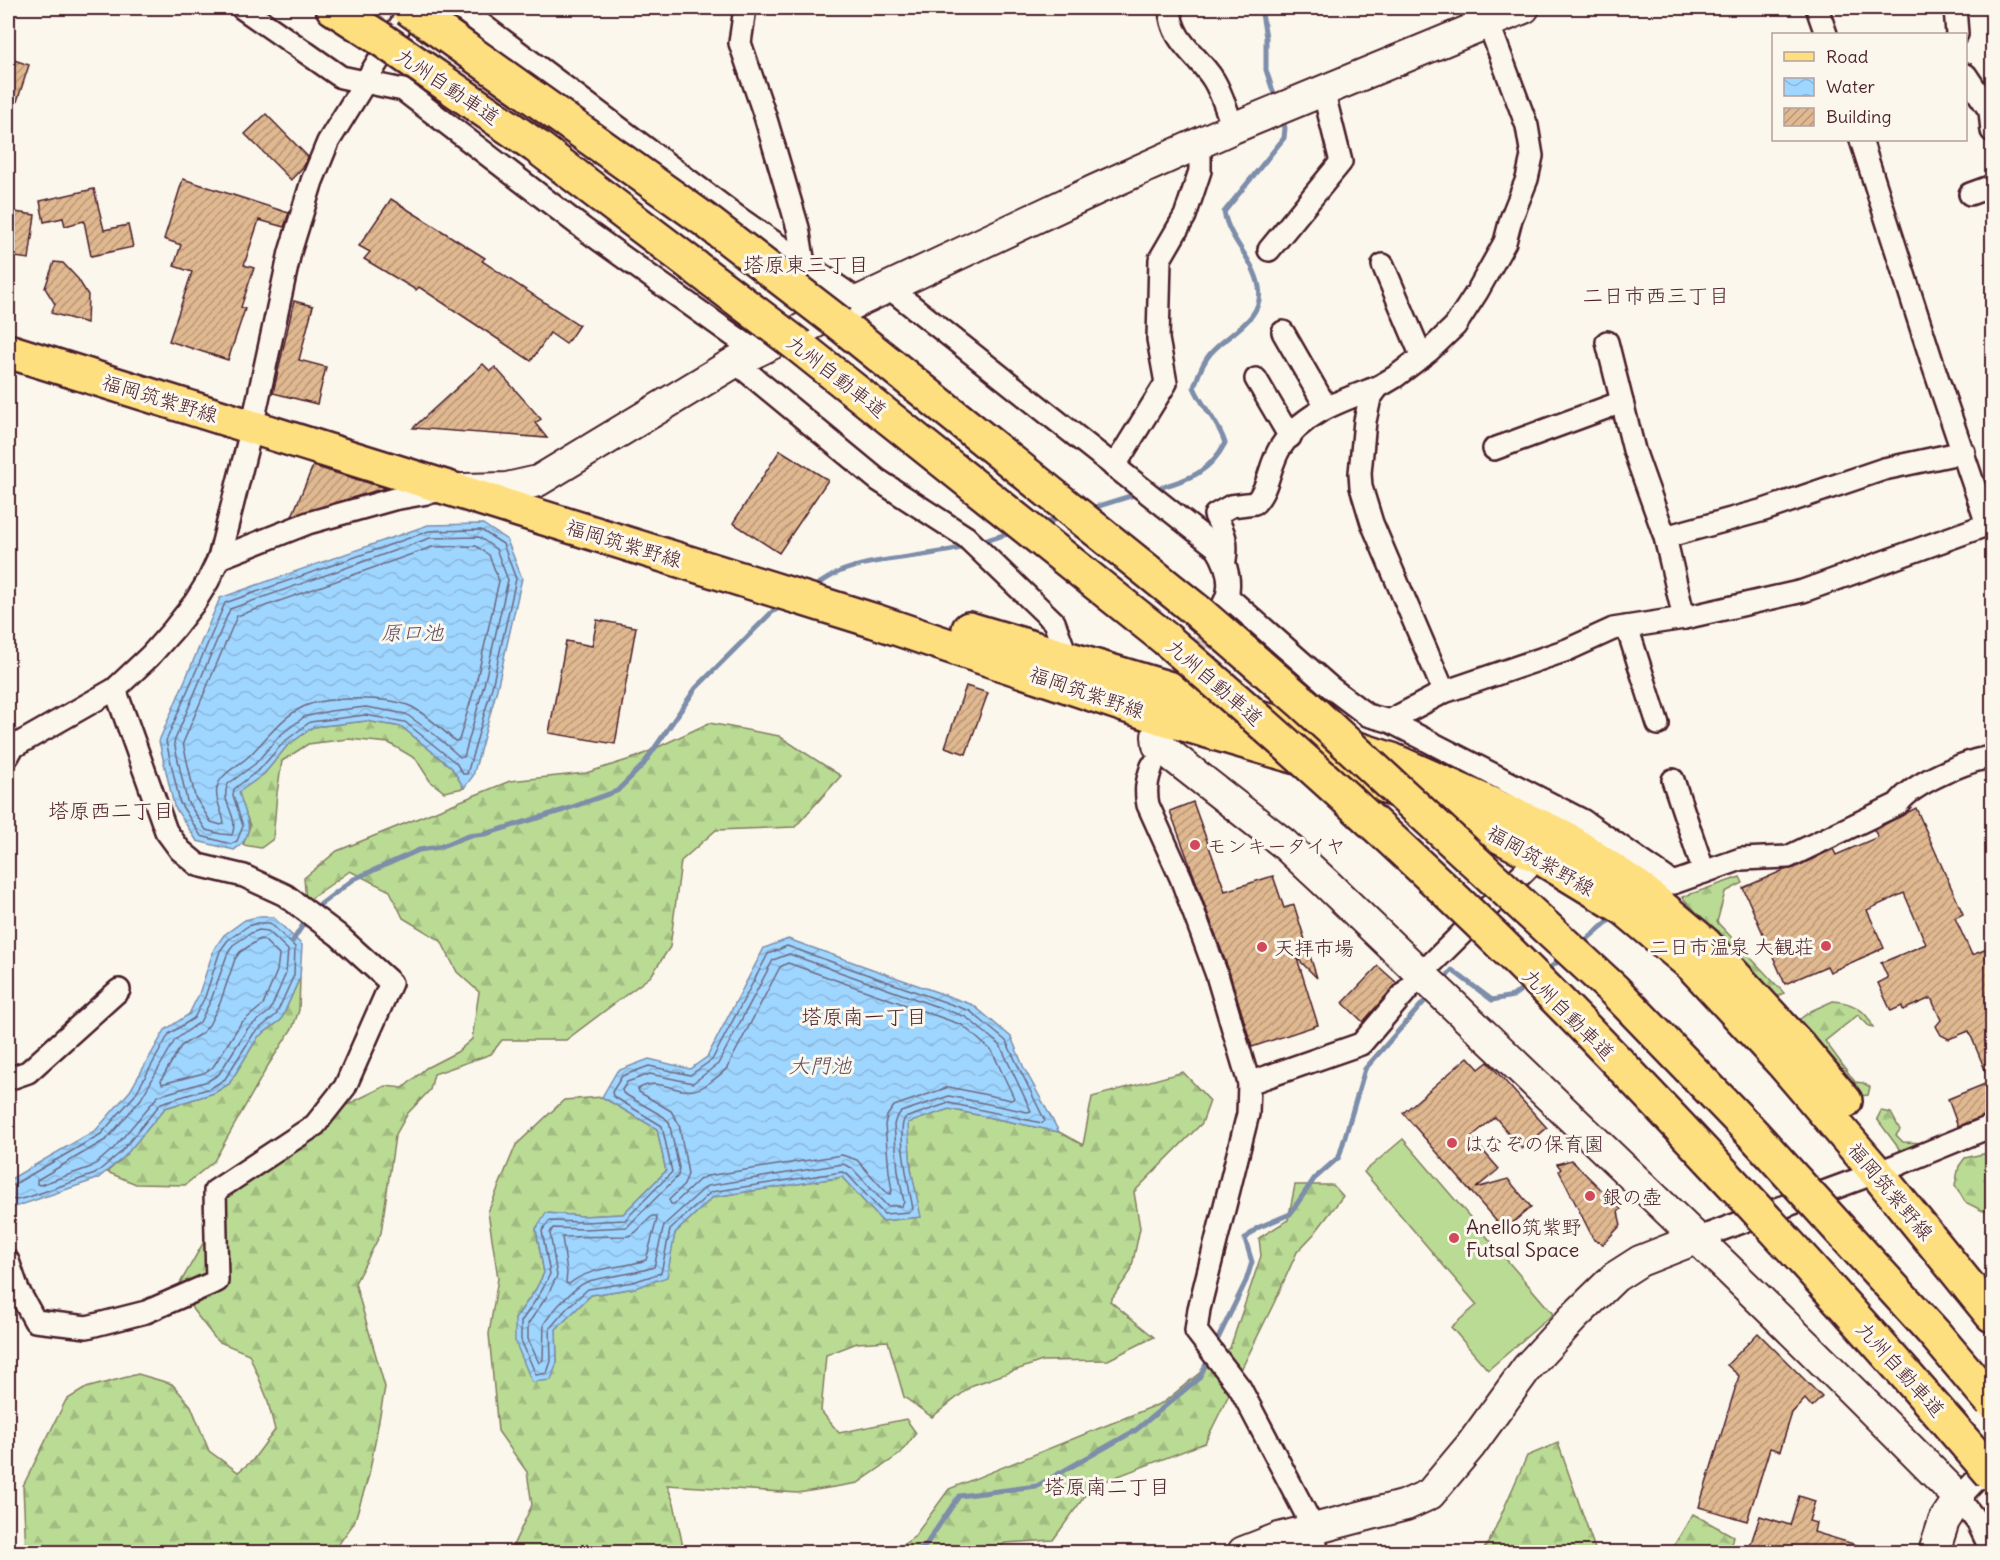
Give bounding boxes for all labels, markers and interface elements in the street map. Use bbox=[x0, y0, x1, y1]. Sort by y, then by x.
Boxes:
legend bbox=[1772, 33, 1967, 141]
street label: 九州自動車道 bbox=[391, 42, 505, 130]
text: Road bbox=[1826, 45, 1869, 68]
text: Water bbox=[1826, 75, 1876, 98]
text: Building bbox=[1826, 105, 1891, 128]
district label: 塔原東三丁目 bbox=[743, 251, 869, 278]
district label: 二日市西三丁目 bbox=[1583, 282, 1730, 309]
street label: 九州自動車道 bbox=[782, 329, 892, 423]
street label: 福岡筑紫野線 bbox=[99, 369, 221, 427]
street label: 福岡筑紫野線 bbox=[563, 514, 685, 572]
water label: 原口池 bbox=[381, 619, 444, 646]
street label: 九州自動車道 bbox=[1162, 633, 1268, 731]
street label: 福岡筑紫野線 bbox=[1026, 661, 1148, 723]
district label: 塔原西二丁目 bbox=[48, 797, 174, 824]
street label: 福岡筑紫野線 bbox=[1483, 819, 1599, 901]
place label: モンキータイヤ bbox=[1207, 833, 1346, 858]
marker: モンキータイヤ bbox=[1188, 838, 1202, 852]
place label: 二日市温泉 大観荘 bbox=[1649, 934, 1814, 959]
place label: 天拝市場 bbox=[1274, 935, 1354, 960]
marker: 二日市温泉 大観荘 bbox=[1819, 939, 1833, 953]
marker: 天拝市場 bbox=[1255, 940, 1269, 954]
street label: 九州自動車道 bbox=[1518, 963, 1620, 1065]
district label: 塔原南一丁目 bbox=[801, 1003, 927, 1030]
water label: 大門池 bbox=[789, 1052, 852, 1079]
place label: はなぞの保育園 bbox=[1464, 1131, 1604, 1156]
marker: はなぞの保育園 bbox=[1445, 1136, 1459, 1150]
street label: 福岡筑紫野線 bbox=[1843, 1137, 1939, 1245]
place label: 銀の壺 bbox=[1602, 1184, 1662, 1209]
marker: 銀の壺 bbox=[1583, 1189, 1597, 1203]
place label: Anello筑紫野 Futsal Space bbox=[1466, 1214, 1581, 1262]
marker: Anello筑紫野 Futsal Space bbox=[1447, 1231, 1461, 1245]
street label: 九州自動車道 bbox=[1852, 1316, 1950, 1422]
district label: 塔原南二丁目 bbox=[1044, 1473, 1170, 1500]

